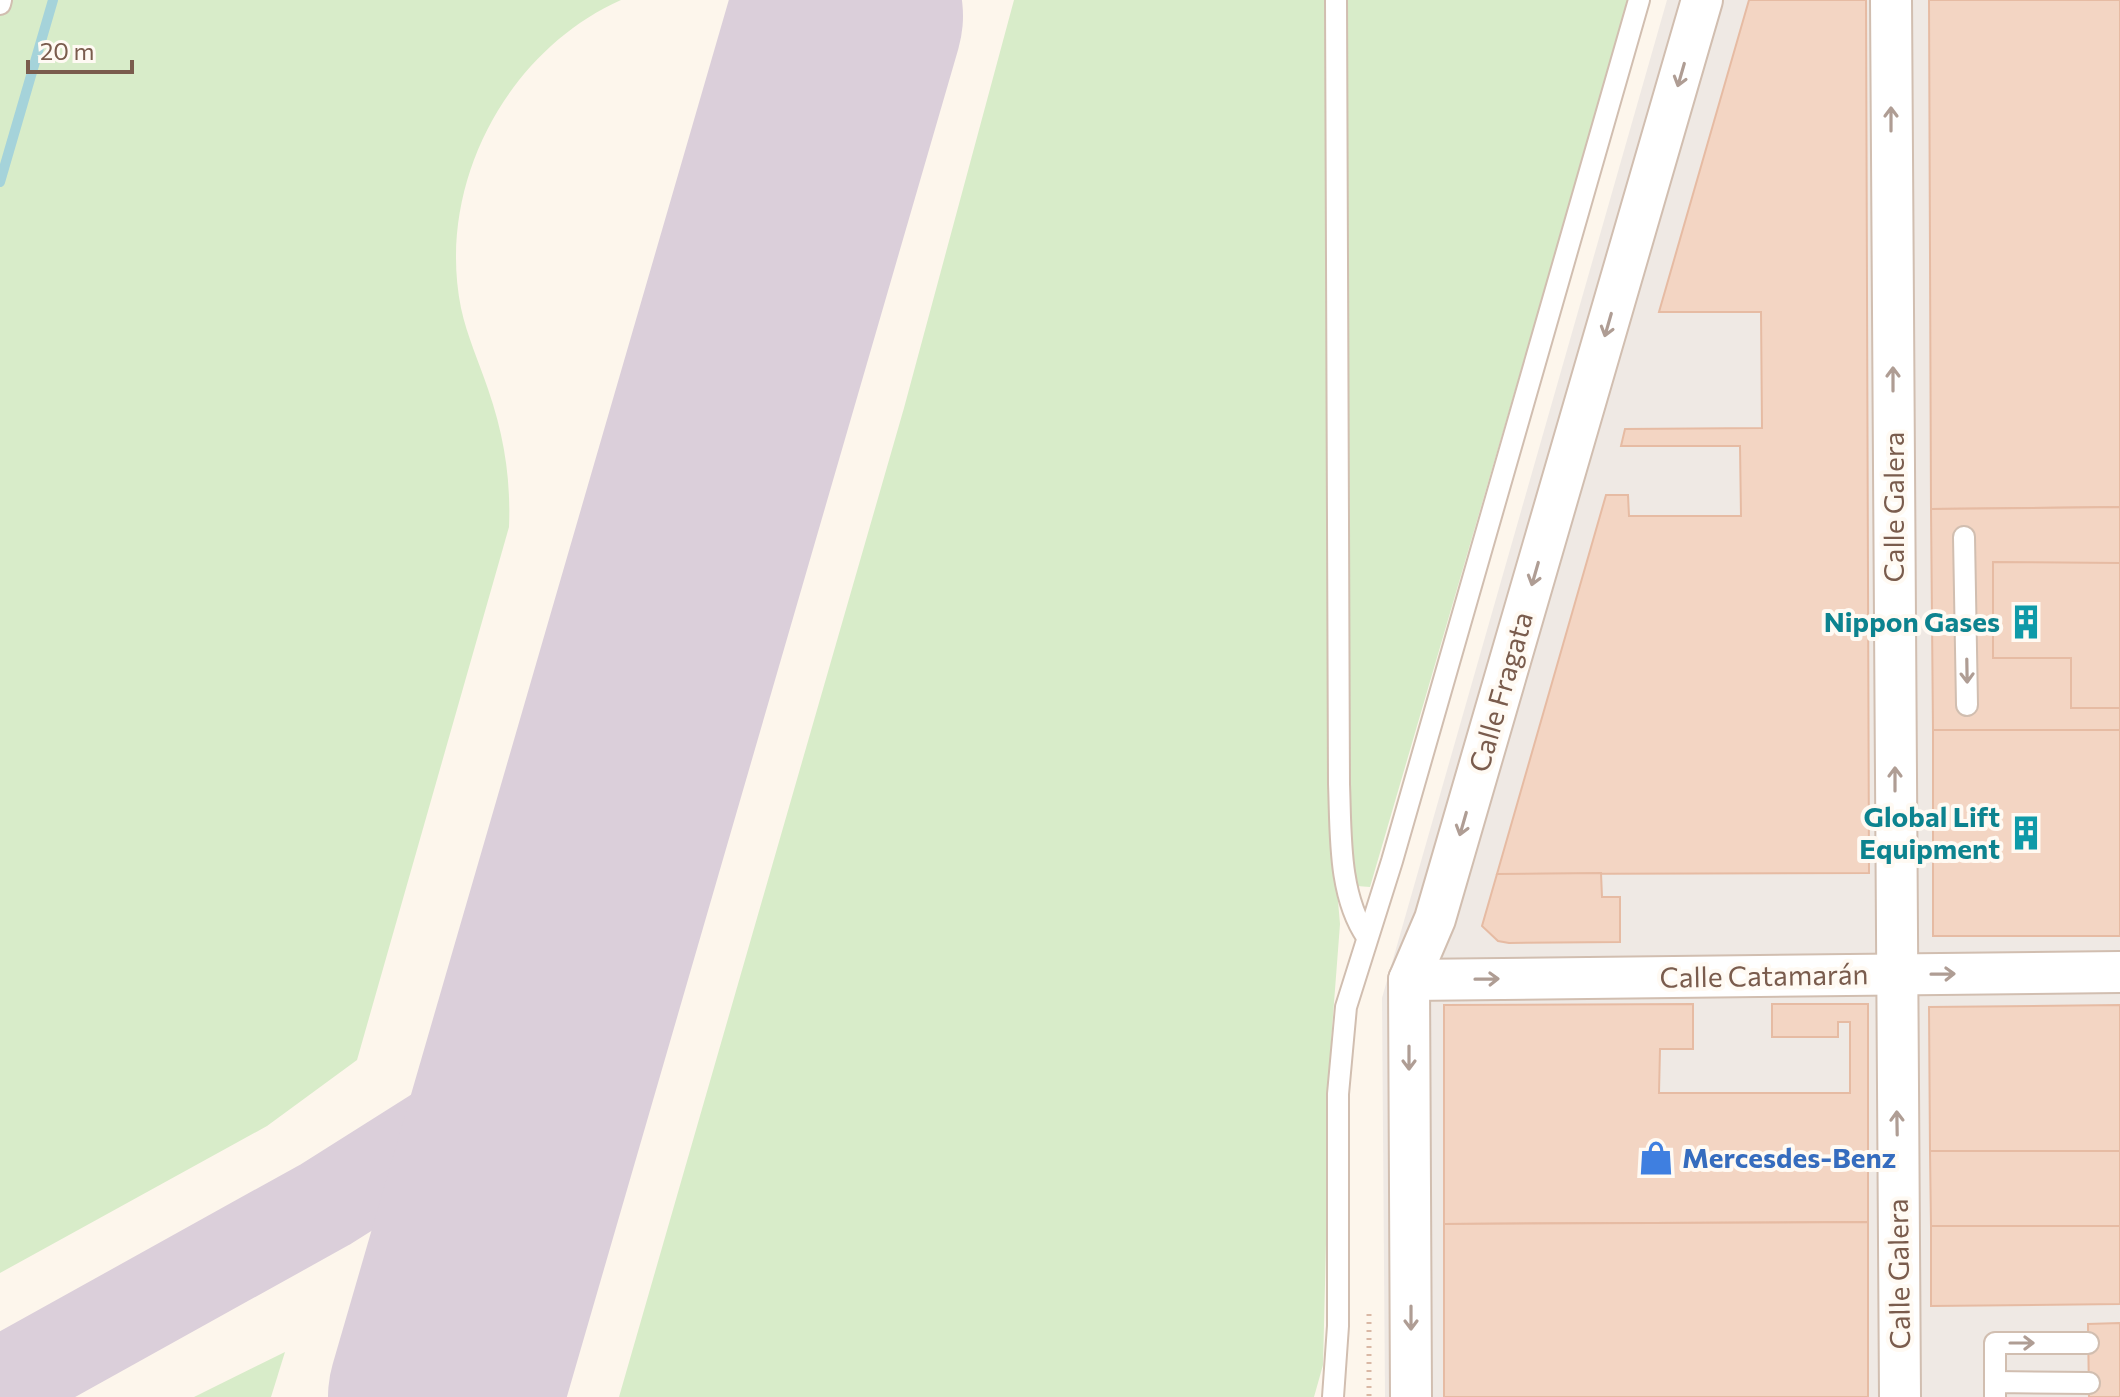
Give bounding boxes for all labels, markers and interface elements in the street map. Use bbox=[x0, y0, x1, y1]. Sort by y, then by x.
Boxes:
scale bar bbox=[28, 24, 132, 74]
text: 20 m bbox=[40, 36, 94, 65]
one-way arrow bbox=[1672, 61, 1687, 87]
one-way arrow bbox=[1883, 106, 1899, 133]
one-way arrow bbox=[1600, 311, 1615, 337]
one-way arrow bbox=[1885, 366, 1901, 393]
street label: Calle Galera bbox=[1876, 432, 1910, 582]
one-way arrow bbox=[1527, 561, 1542, 587]
building icon: Nippon Gases bbox=[2007, 603, 2045, 641]
place label: Nippon Gases bbox=[1824, 604, 2000, 638]
street label: Calle Fragata bbox=[1461, 608, 1539, 776]
one-way arrow bbox=[1959, 657, 1974, 684]
one-way arrow bbox=[1887, 766, 1903, 793]
place label: Global Lift Equipment bbox=[1859, 799, 2000, 865]
one-way arrow bbox=[1455, 810, 1470, 836]
building icon: Global Lift Equipment bbox=[2007, 814, 2045, 852]
street label: Calle Catamarán bbox=[1659, 956, 1869, 994]
one-way arrow bbox=[1929, 967, 1956, 982]
one-way arrow bbox=[1473, 971, 1500, 987]
one-way arrow bbox=[1401, 1044, 1417, 1071]
one-way arrow bbox=[1889, 1110, 1905, 1137]
shop icon: Mercesdes-Benz bbox=[1637, 1139, 1675, 1177]
place label: Mercesdes-Benz bbox=[1682, 1140, 1896, 1174]
street label: Calle Galera bbox=[1880, 1198, 1916, 1350]
one-way arrow bbox=[1403, 1304, 1419, 1331]
one-way arrow bbox=[2008, 1335, 2035, 1351]

